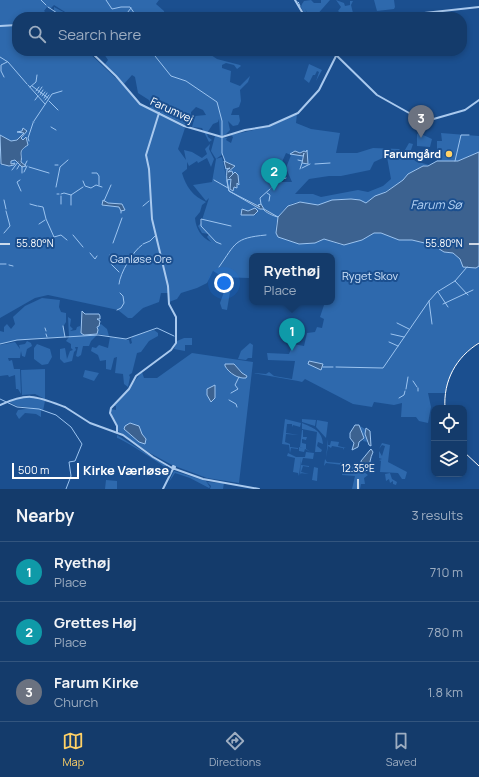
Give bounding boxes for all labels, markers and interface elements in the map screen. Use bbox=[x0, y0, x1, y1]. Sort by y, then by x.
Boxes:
search box bbox=[12, 12, 467, 56]
icon: search bbox=[26, 23, 48, 45]
text: Search here bbox=[58, 24, 141, 45]
street label: Farumvej bbox=[148, 93, 196, 126]
pin: 3 bbox=[408, 105, 434, 138]
place label: Farumgård bbox=[384, 146, 441, 161]
marker: Farumgård bbox=[444, 149, 454, 159]
pin: 2 bbox=[261, 158, 287, 191]
water label: Farum Sø bbox=[411, 196, 463, 213]
text: 55.80°N bbox=[16, 236, 54, 250]
text: 55.80°N bbox=[425, 236, 463, 250]
park label: Ganløse Ore bbox=[110, 251, 173, 266]
popup bbox=[249, 253, 335, 305]
text: Ryethøj bbox=[264, 260, 320, 281]
park label: Ryget Skov bbox=[342, 268, 398, 283]
your location bbox=[214, 273, 234, 293]
text: Place bbox=[264, 281, 296, 299]
pin: 1 bbox=[279, 318, 305, 351]
map controls bbox=[431, 405, 467, 477]
button: locate bbox=[431, 405, 467, 441]
button: layers bbox=[431, 441, 467, 477]
scale bar bbox=[12, 461, 79, 480]
district label: Kirke Værløse bbox=[83, 461, 169, 479]
text: 12.35°E bbox=[341, 461, 375, 475]
text: 500 m bbox=[18, 462, 49, 477]
text: Nearby bbox=[16, 504, 74, 527]
text: 3 results bbox=[411, 506, 463, 524]
text: Ryethøj bbox=[54, 552, 111, 573]
text: 1 bbox=[26, 563, 32, 581]
text: 710 m bbox=[430, 563, 463, 581]
text: Place bbox=[54, 573, 87, 591]
text: Grettes Høj bbox=[54, 612, 137, 633]
text: 2 bbox=[25, 623, 33, 641]
text: 780 m bbox=[427, 623, 463, 641]
text: Place bbox=[54, 633, 87, 651]
text: Farum Kirke bbox=[54, 672, 139, 693]
text: 3 bbox=[25, 683, 33, 701]
text: 1.8 km bbox=[428, 683, 463, 701]
text: Church bbox=[54, 693, 98, 711]
tab: Map bbox=[62, 730, 84, 769]
tab: Directions bbox=[209, 730, 261, 769]
tab: Saved bbox=[386, 730, 417, 769]

